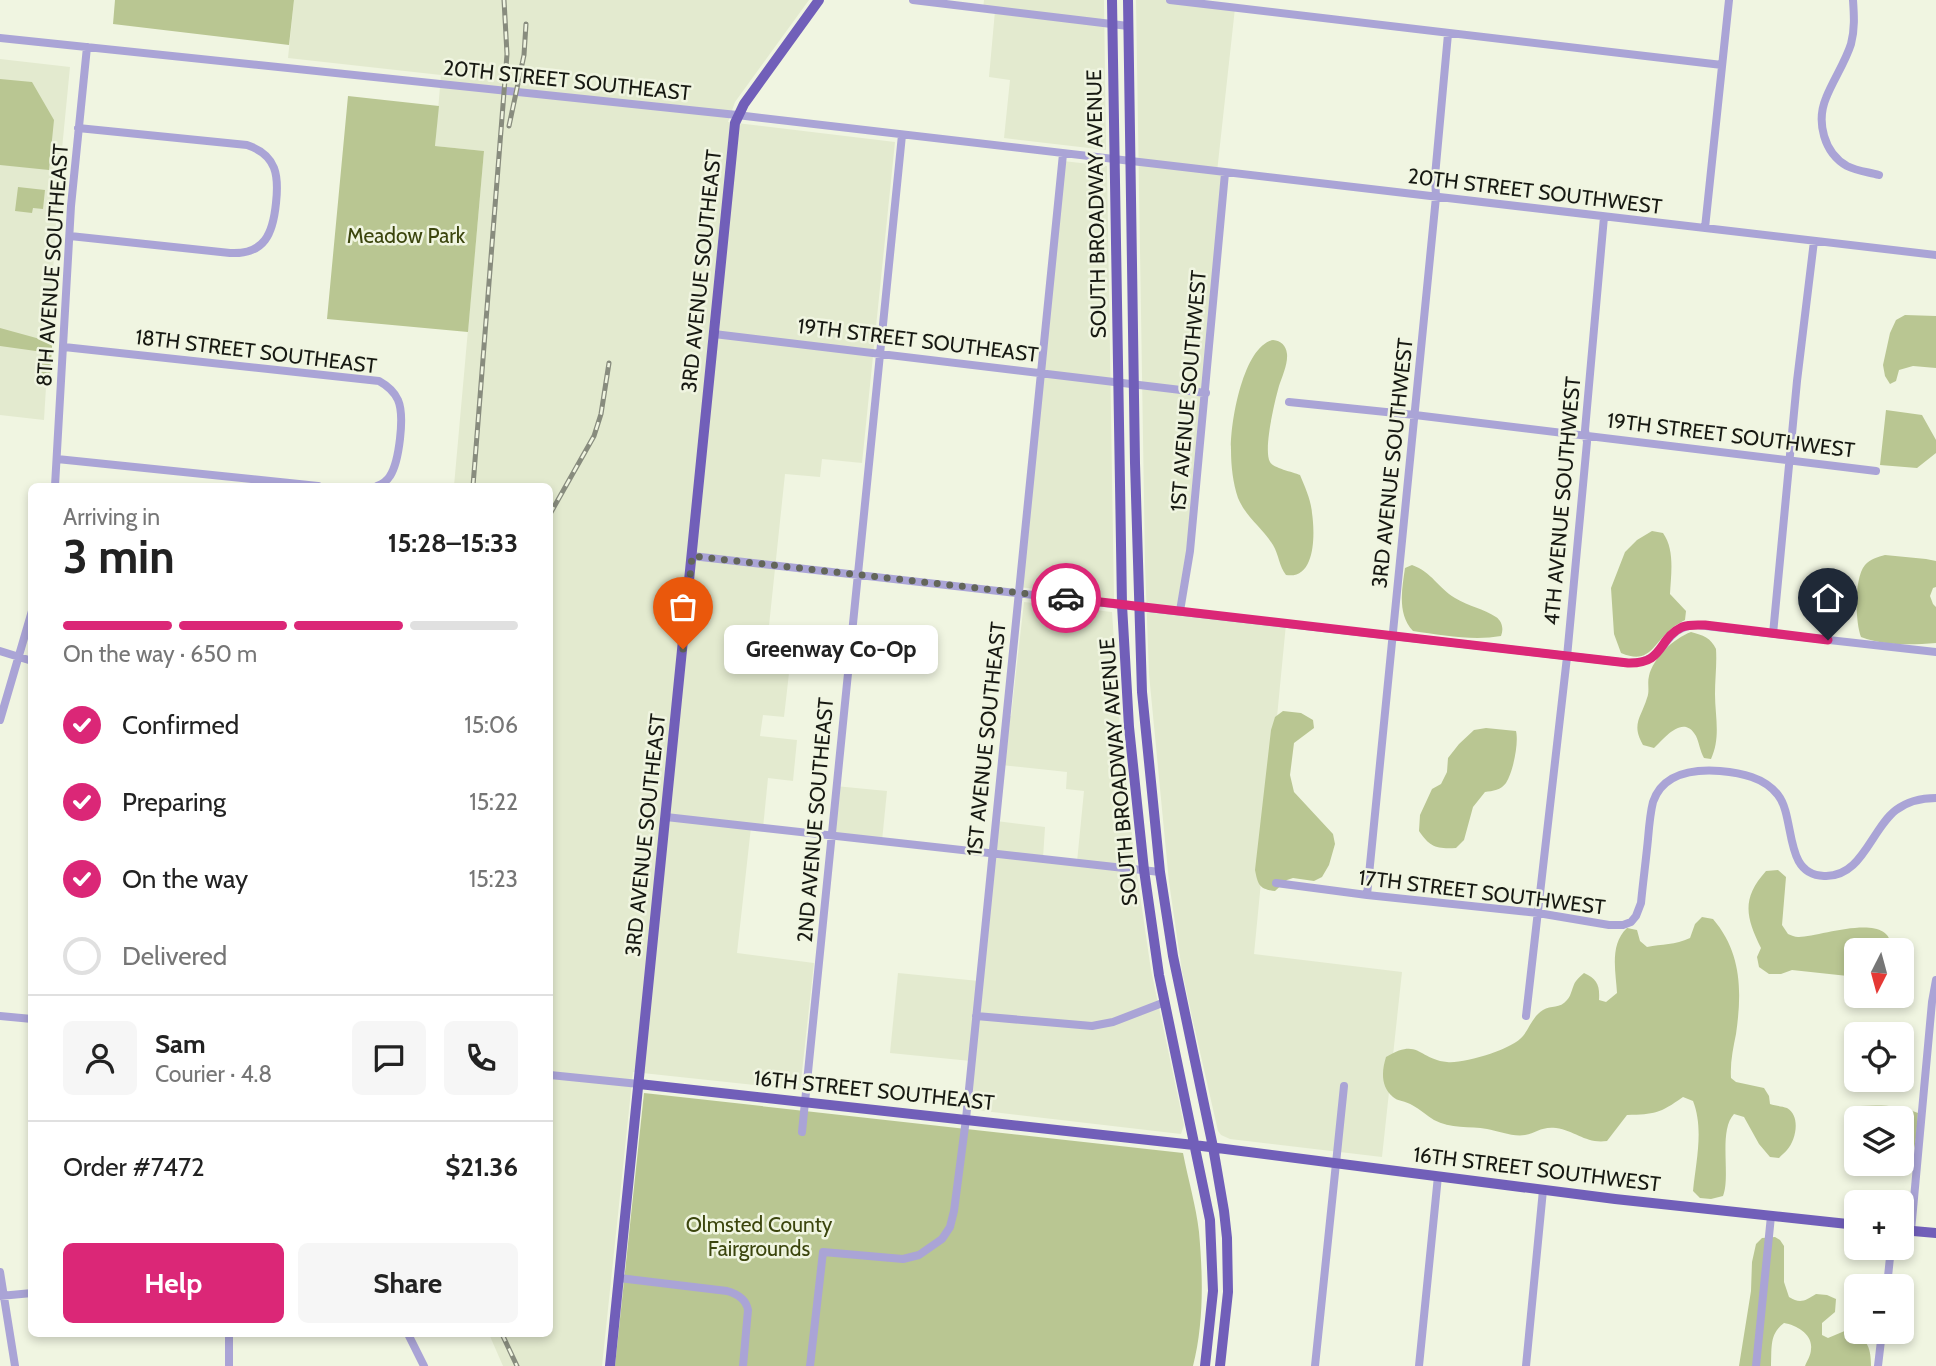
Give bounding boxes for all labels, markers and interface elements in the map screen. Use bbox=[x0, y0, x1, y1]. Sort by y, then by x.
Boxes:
street label: 20TH STREET SOUTHEAST bbox=[442, 55, 692, 105]
street label: SOUTH BROADWAY AVENUE bbox=[1081, 69, 1111, 339]
street label: 8TH AVENUE SOUTHEAST bbox=[31, 143, 73, 387]
street label: 3RD AVENUE SOUTHEAST bbox=[676, 148, 726, 394]
street label: 20TH STREET SOUTHWEST bbox=[1406, 163, 1664, 219]
park label: Meadow Park bbox=[347, 223, 466, 248]
street label: 1ST AVENUE SOUTHWEST bbox=[1165, 269, 1211, 513]
street label: 19TH STREET SOUTHEAST bbox=[796, 313, 1040, 367]
street label: 18TH STREET SOUTHEAST bbox=[134, 324, 378, 378]
street label: 3RD AVENUE SOUTHWEST bbox=[1366, 337, 1418, 589]
street label: 4TH AVENUE SOUTHWEST bbox=[1539, 375, 1585, 627]
street label: 19TH STREET SOUTHWEST bbox=[1606, 407, 1856, 463]
text: Arriving in bbox=[63, 503, 160, 531]
text: 15:28–15:33 bbox=[388, 527, 518, 559]
text: 3 min bbox=[63, 529, 175, 585]
courier bbox=[1031, 563, 1101, 633]
pin bbox=[1798, 568, 1858, 640]
pin bbox=[653, 577, 713, 649]
icon: car bbox=[1047, 579, 1085, 617]
icon: home bbox=[1809, 579, 1847, 617]
icon: bag bbox=[664, 588, 702, 626]
street label: 1ST AVENUE SOUTHEAST bbox=[961, 621, 1011, 857]
callout: Greenway Co-Op bbox=[725, 624, 938, 674]
text: Greenway Co-Op bbox=[746, 635, 916, 663]
street label: SOUTH BROADWAY AVENUE bbox=[1094, 637, 1142, 907]
text: On the way · 650 m bbox=[63, 640, 257, 668]
street label: 2ND AVENUE SOUTHEAST bbox=[792, 696, 838, 944]
icon: check bbox=[63, 706, 101, 744]
text: Confirmed bbox=[122, 709, 239, 741]
text: 15:06 bbox=[464, 711, 518, 739]
street label: 3RD AVENUE SOUTHEAST bbox=[620, 712, 670, 958]
icon: check bbox=[63, 783, 101, 821]
text: Preparing bbox=[122, 786, 226, 818]
text: 15:22 bbox=[469, 788, 518, 816]
icon: check bbox=[63, 860, 101, 898]
text: On the way bbox=[122, 863, 248, 895]
street label: 17TH STREET SOUTHWEST bbox=[1357, 864, 1607, 920]
text: 15:23 bbox=[469, 865, 518, 893]
north arrow bbox=[1844, 938, 1914, 1008]
map controls bbox=[1844, 938, 1914, 1344]
text: Delivered bbox=[122, 940, 227, 972]
button: person bbox=[63, 1021, 137, 1095]
button: chat bbox=[352, 1021, 426, 1095]
button: phone bbox=[444, 1021, 518, 1095]
button: locate bbox=[1844, 1022, 1914, 1092]
text: Sam bbox=[155, 1028, 206, 1060]
text: Courier · 4.8 bbox=[155, 1060, 272, 1088]
street label: 16TH STREET SOUTHEAST bbox=[752, 1065, 996, 1115]
button: layers bbox=[1844, 1106, 1914, 1176]
street label: 16TH STREET SOUTHWEST bbox=[1412, 1141, 1662, 1197]
text: Order #7472 bbox=[63, 1151, 205, 1183]
text: $21.36 bbox=[445, 1151, 518, 1183]
button: + bbox=[1844, 1190, 1914, 1260]
park label: Olmsted County Fairgrounds bbox=[686, 1212, 833, 1261]
button: Help bbox=[63, 1243, 284, 1323]
button: Share bbox=[298, 1243, 518, 1323]
button: − bbox=[1844, 1274, 1914, 1344]

